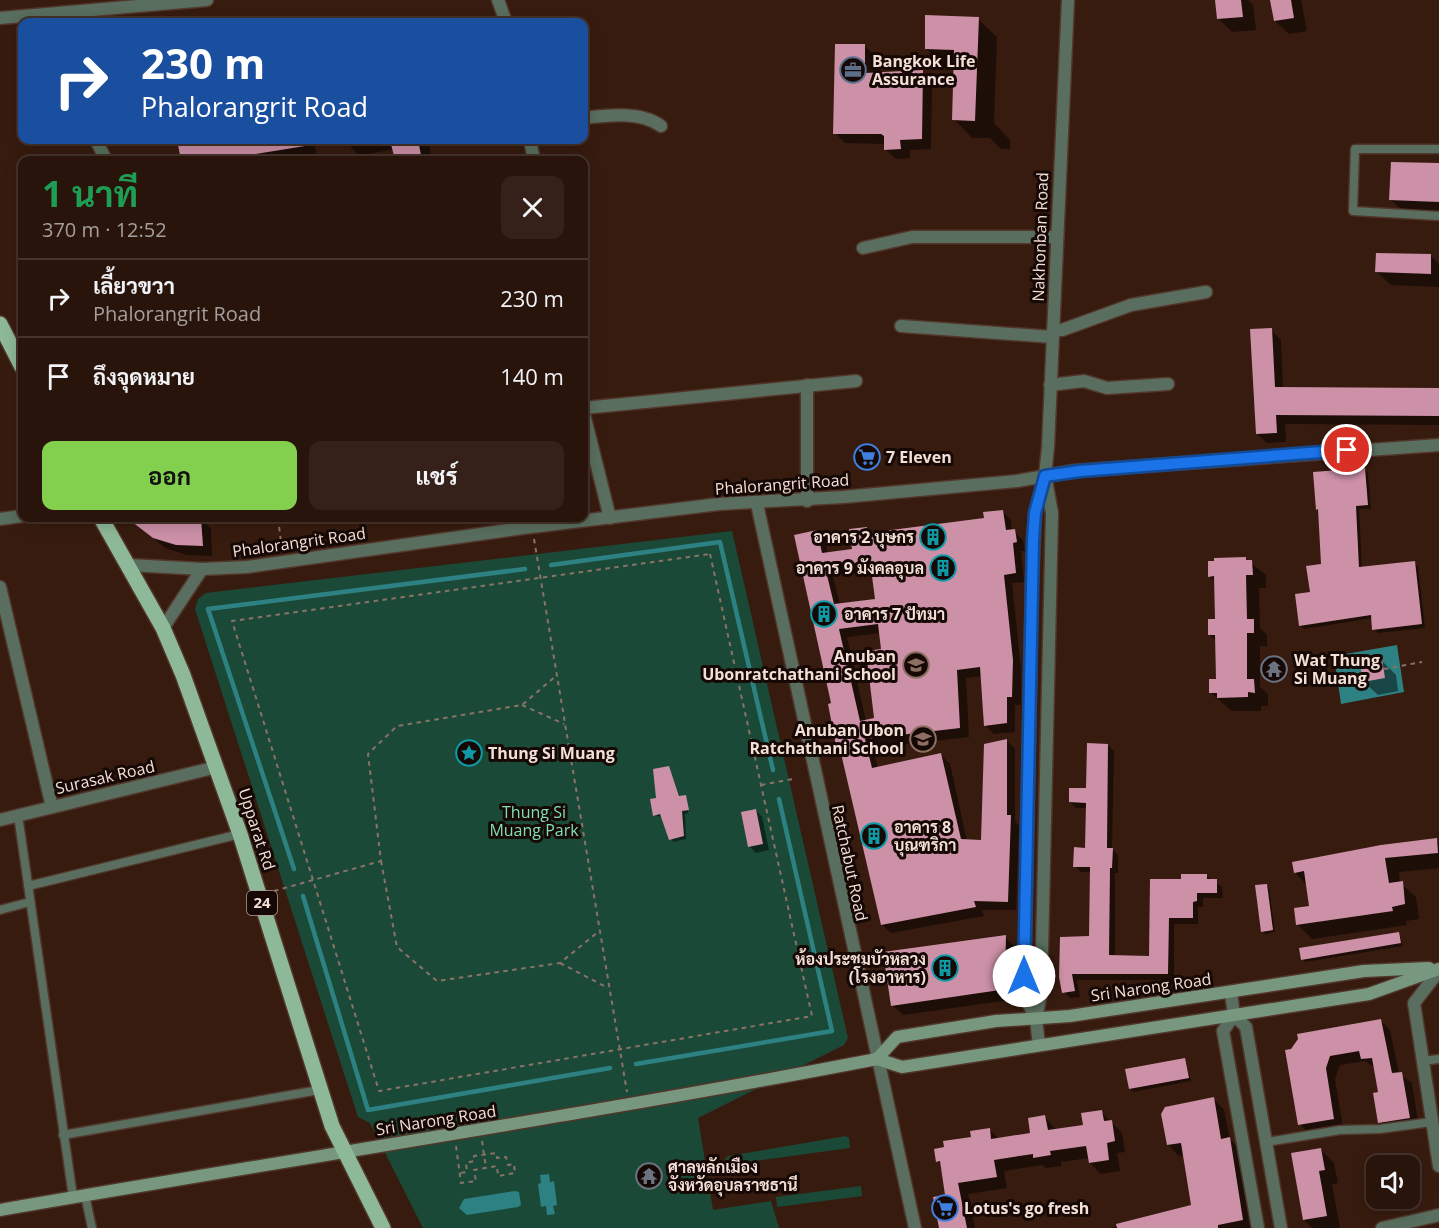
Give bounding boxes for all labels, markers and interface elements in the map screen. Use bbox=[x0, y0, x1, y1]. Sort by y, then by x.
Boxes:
text: 230 m bbox=[141, 34, 265, 91]
icon: right bbox=[42, 42, 120, 120]
place label: Bangkok Life Assurance bbox=[872, 50, 975, 90]
office icon: Bangkok Life Assurance bbox=[838, 55, 868, 85]
text: Phalorangrit Road bbox=[141, 88, 368, 125]
text: 1 นาที bbox=[42, 169, 138, 218]
street label: Nakhonban Road bbox=[1027, 172, 1053, 302]
button: close bbox=[501, 176, 564, 239]
text: 370 m · 12:52 bbox=[42, 216, 167, 243]
text: เลี้ยวขวา bbox=[93, 270, 175, 300]
icon: right bbox=[42, 282, 75, 315]
text: 230 m bbox=[500, 283, 564, 313]
text: Phalorangrit Road bbox=[93, 300, 261, 327]
icon: arrive bbox=[42, 360, 75, 393]
text: ถึงจุดหมาย bbox=[93, 361, 195, 391]
text: 140 m bbox=[500, 361, 564, 391]
pin bbox=[1321, 424, 1372, 475]
icon: arrive bbox=[1330, 433, 1363, 466]
button: ออก bbox=[42, 441, 297, 510]
button: แชร์ bbox=[309, 441, 564, 510]
supermarket icon: 7 Eleven bbox=[852, 442, 882, 472]
place label: 7 Eleven bbox=[886, 446, 952, 468]
street label: Phalorangrit Road bbox=[714, 468, 850, 500]
street label: Phalorangrit Road bbox=[231, 522, 367, 562]
building icon: อาคาร 2 บุษกร bbox=[918, 522, 948, 552]
place label: อาคาร 2 บุษกร bbox=[813, 526, 914, 549]
building icon: อาคาร 9 มังคลอุบล bbox=[928, 553, 958, 583]
place label: อาคาร 9 มังคลอุบล bbox=[796, 557, 924, 580]
building icon: อาคาร 7 ปัทมา bbox=[809, 599, 839, 629]
place label: อาคาร 7 ปัทมา bbox=[844, 603, 945, 625]
place label: Anuban Ubonratchathani School bbox=[702, 645, 896, 685]
place label: Wat Thung Si Muang bbox=[1294, 649, 1380, 689]
school or university icon: Anuban Ubonratchathani School bbox=[901, 650, 931, 680]
temple icon: Wat Thung Si Muang bbox=[1259, 654, 1289, 684]
place label: Anuban Ubon Ratchathani School bbox=[749, 719, 904, 759]
school or university icon: Anuban Ubon Ratchathani School bbox=[908, 724, 938, 754]
place icon: Thung Si Muang bbox=[454, 738, 484, 768]
place label: Thung Si Muang bbox=[488, 742, 615, 764]
street label: Surasak Road bbox=[53, 755, 157, 799]
street label: Upparat Rd bbox=[233, 785, 281, 873]
park label: Thung Si Muang Park bbox=[489, 801, 579, 841]
street label: Ratchabut Road bbox=[827, 803, 873, 923]
place label: อาคาร 8 บุณฑริกา bbox=[894, 816, 956, 857]
building icon: อาคาร 8 บุณฑริกา bbox=[859, 821, 889, 851]
road number: 24 bbox=[247, 891, 277, 915]
position arrow bbox=[992, 944, 1056, 1008]
place label: ห้องประชุมบัวหลวง (โรงอาหาร) bbox=[795, 948, 926, 988]
building icon: ห้องประชุมบัวหลวง (โรงอาหาร) bbox=[930, 953, 960, 983]
street label: Sri Narong Road bbox=[1089, 968, 1213, 1006]
street label: Sri Narong Road bbox=[374, 1100, 498, 1140]
map controls bbox=[1366, 1155, 1420, 1209]
button: sound bbox=[1366, 1155, 1420, 1209]
place label: ศาลหลักเมือง จังหวัดอุบลราชธานี bbox=[668, 1156, 798, 1197]
temple icon: ศาลหลักเมือง จังหวัดอุบลราชธานี bbox=[634, 1161, 664, 1191]
supermarket icon: Lotus's go fresh bbox=[930, 1193, 960, 1223]
place label: Lotus's go fresh bbox=[964, 1197, 1089, 1219]

